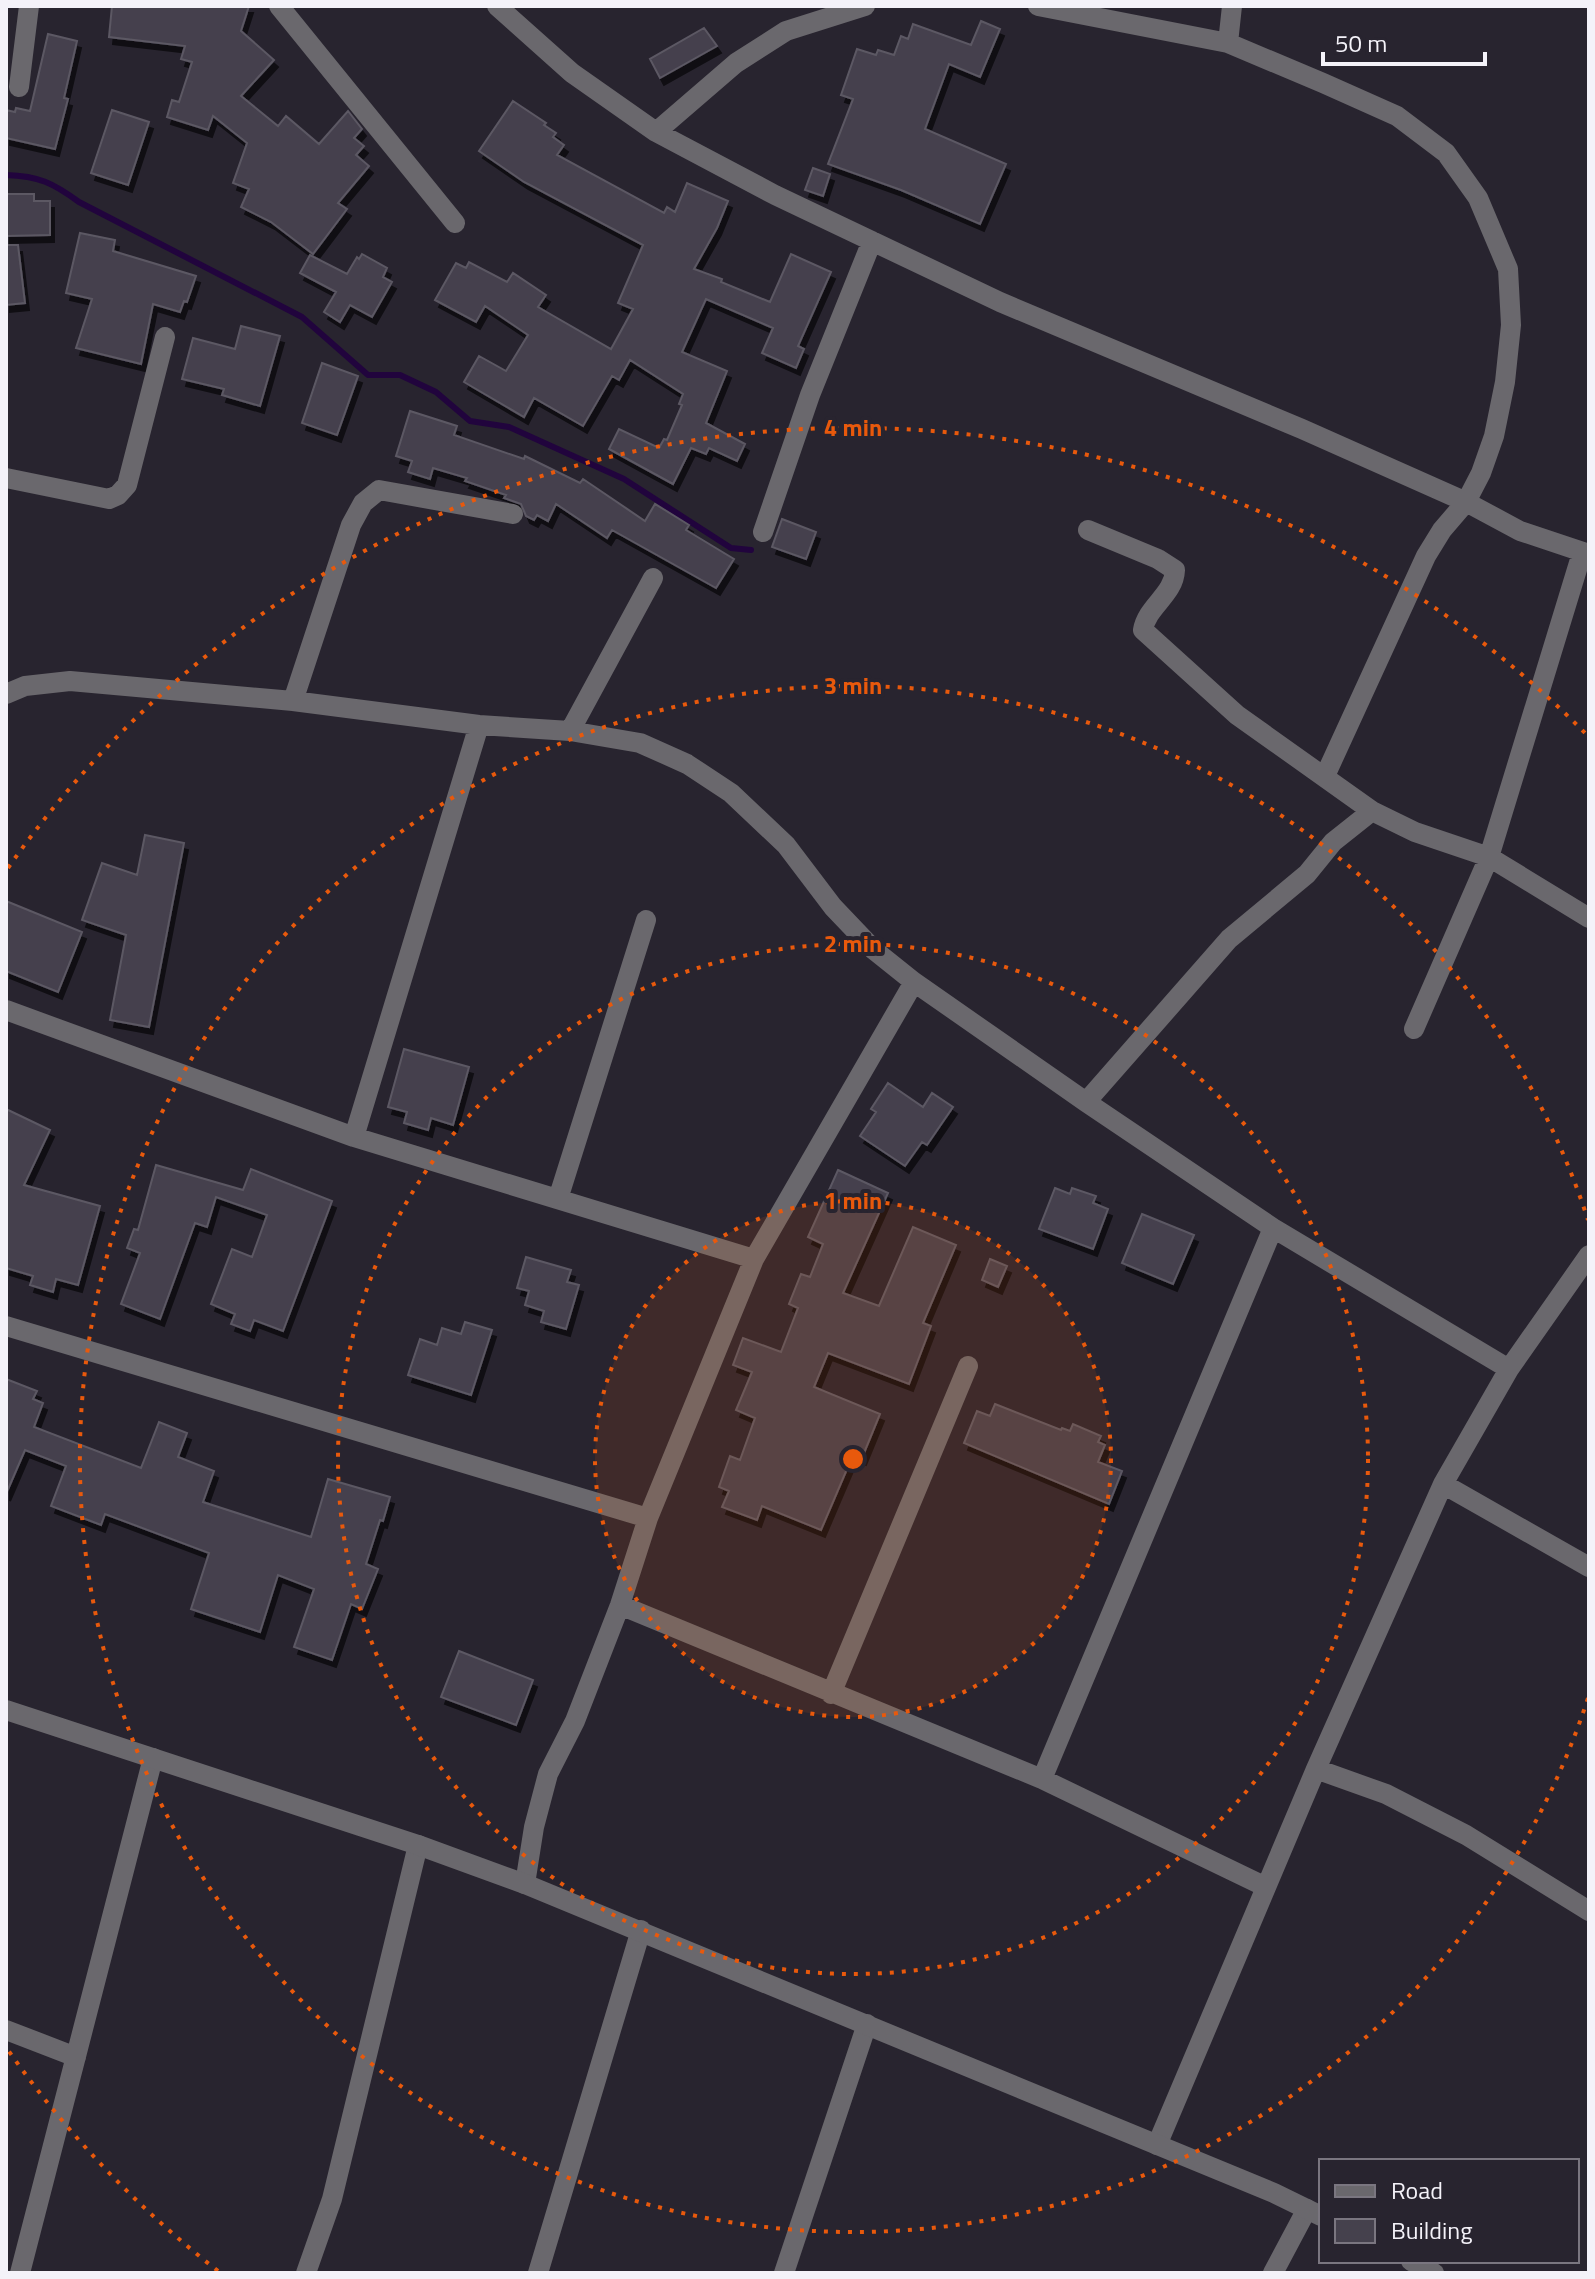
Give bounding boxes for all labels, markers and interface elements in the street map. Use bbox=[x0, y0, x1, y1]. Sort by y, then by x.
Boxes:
scale bar bbox=[1323, 16, 1485, 66]
text: 50 m bbox=[1335, 25, 1387, 61]
text: 4 min bbox=[824, 409, 882, 445]
text: 3 min bbox=[824, 667, 882, 703]
text: 2 min bbox=[824, 925, 882, 961]
text: 1 min bbox=[824, 1182, 882, 1218]
centre of rings bbox=[839, 1445, 867, 1473]
legend bbox=[1319, 2159, 1579, 2263]
text: Road bbox=[1391, 2172, 1443, 2208]
text: Building bbox=[1391, 2212, 1473, 2248]

